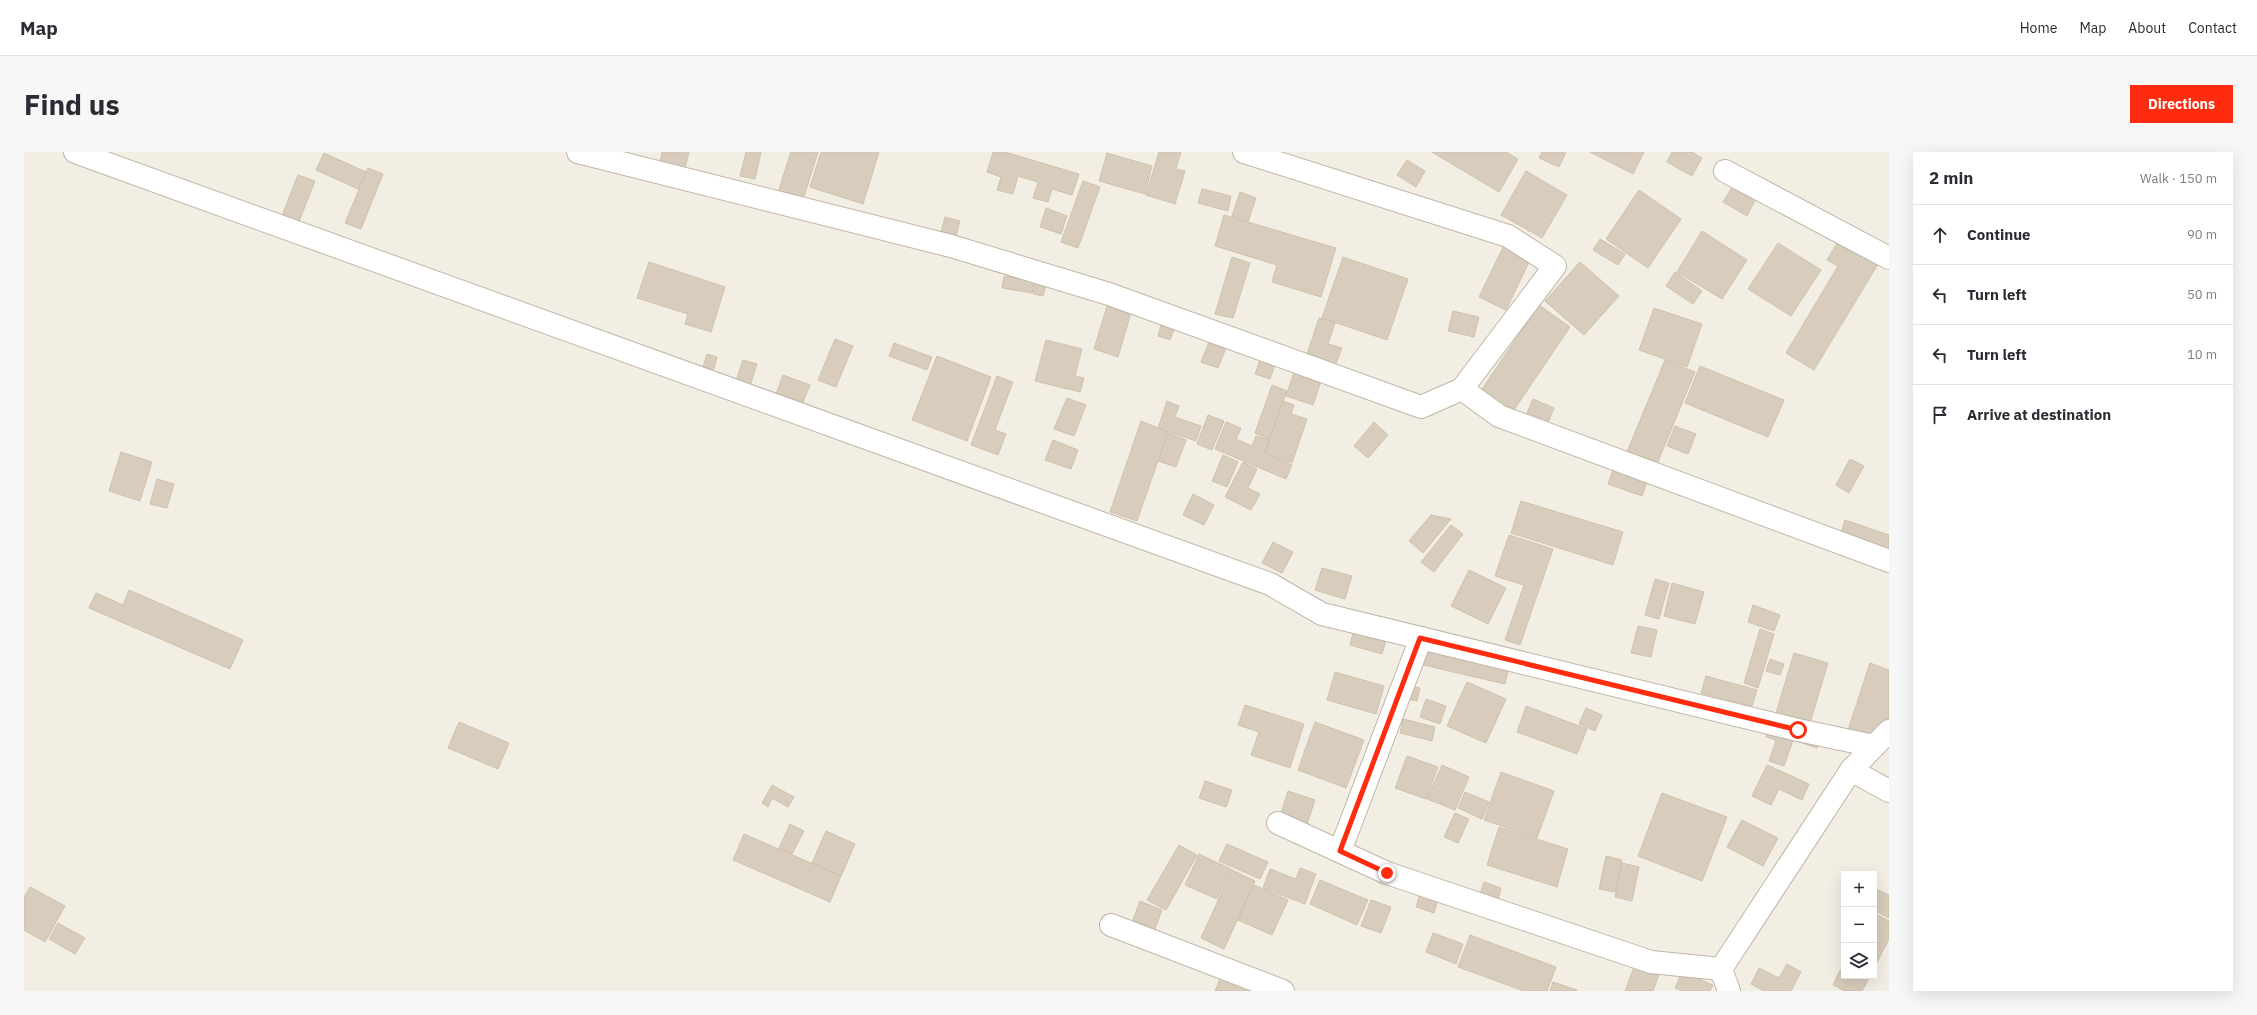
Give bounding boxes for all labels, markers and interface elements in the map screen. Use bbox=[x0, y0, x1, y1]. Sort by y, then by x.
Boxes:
text: Map bbox=[20, 16, 58, 40]
text: Home bbox=[2020, 19, 2057, 37]
text: Map bbox=[2079, 19, 2106, 37]
text: About bbox=[2128, 19, 2166, 37]
text: Contact bbox=[2188, 19, 2237, 37]
button: Directions bbox=[2130, 85, 2233, 123]
text: Find us bbox=[24, 86, 120, 123]
text: 2 min bbox=[1929, 167, 1973, 189]
text: Walk · 150 m bbox=[2140, 170, 2217, 187]
icon: ahead bbox=[1929, 224, 1951, 246]
text: Continue bbox=[1967, 225, 2031, 244]
text: 90 m bbox=[2187, 226, 2217, 243]
icon: left bbox=[1929, 284, 1951, 306]
text: Turn left bbox=[1967, 285, 2027, 304]
text: 50 m bbox=[2187, 286, 2217, 303]
icon: left bbox=[1929, 344, 1951, 366]
text: Turn left bbox=[1967, 345, 2027, 364]
text: 10 m bbox=[2187, 346, 2217, 363]
icon: arrive bbox=[1929, 404, 1951, 426]
text: Arrive at destination bbox=[1967, 405, 2111, 424]
route start bbox=[1789, 721, 1807, 739]
route end bbox=[1378, 864, 1396, 882]
map controls bbox=[1841, 871, 1877, 979]
button: + bbox=[1841, 871, 1877, 907]
button: − bbox=[1841, 907, 1877, 943]
button: layers bbox=[1841, 943, 1877, 979]

